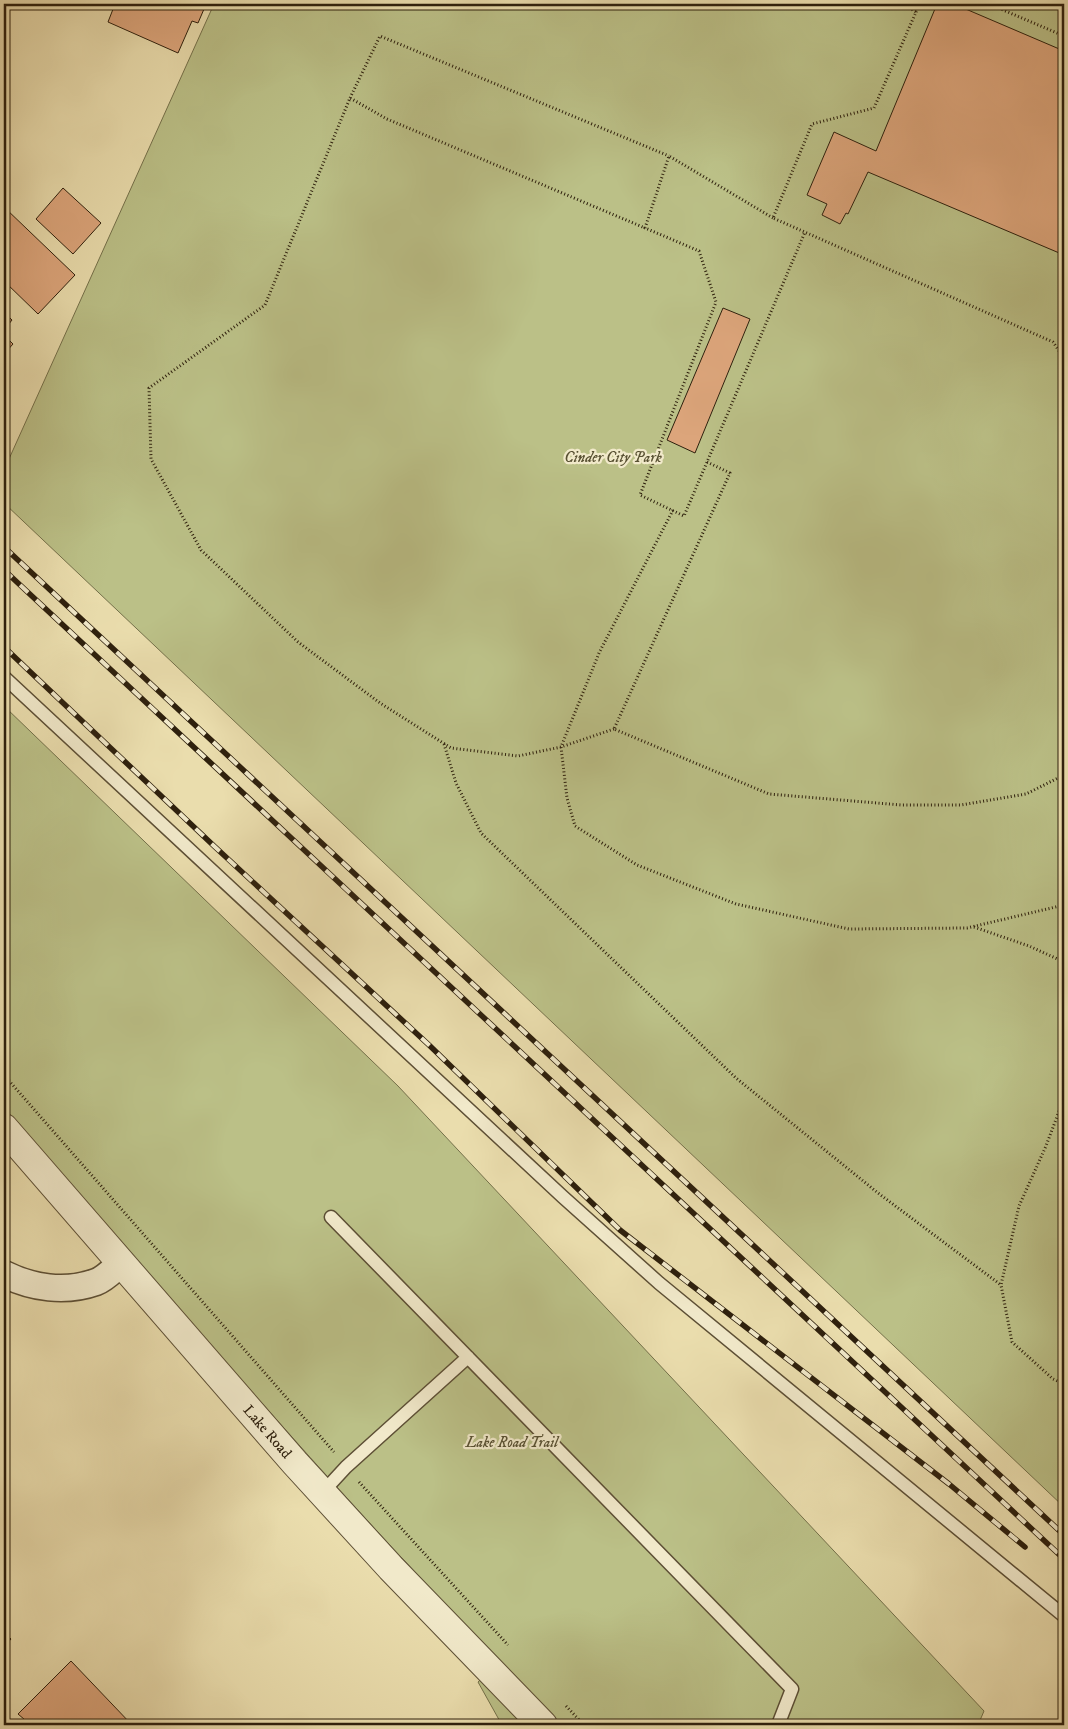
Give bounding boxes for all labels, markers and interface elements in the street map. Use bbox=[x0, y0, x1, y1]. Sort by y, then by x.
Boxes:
park label: Cinder City Park bbox=[564, 448, 663, 467]
street label: Lake Road bbox=[239, 1401, 296, 1463]
park label: Lake Road Trail bbox=[465, 1433, 560, 1452]

